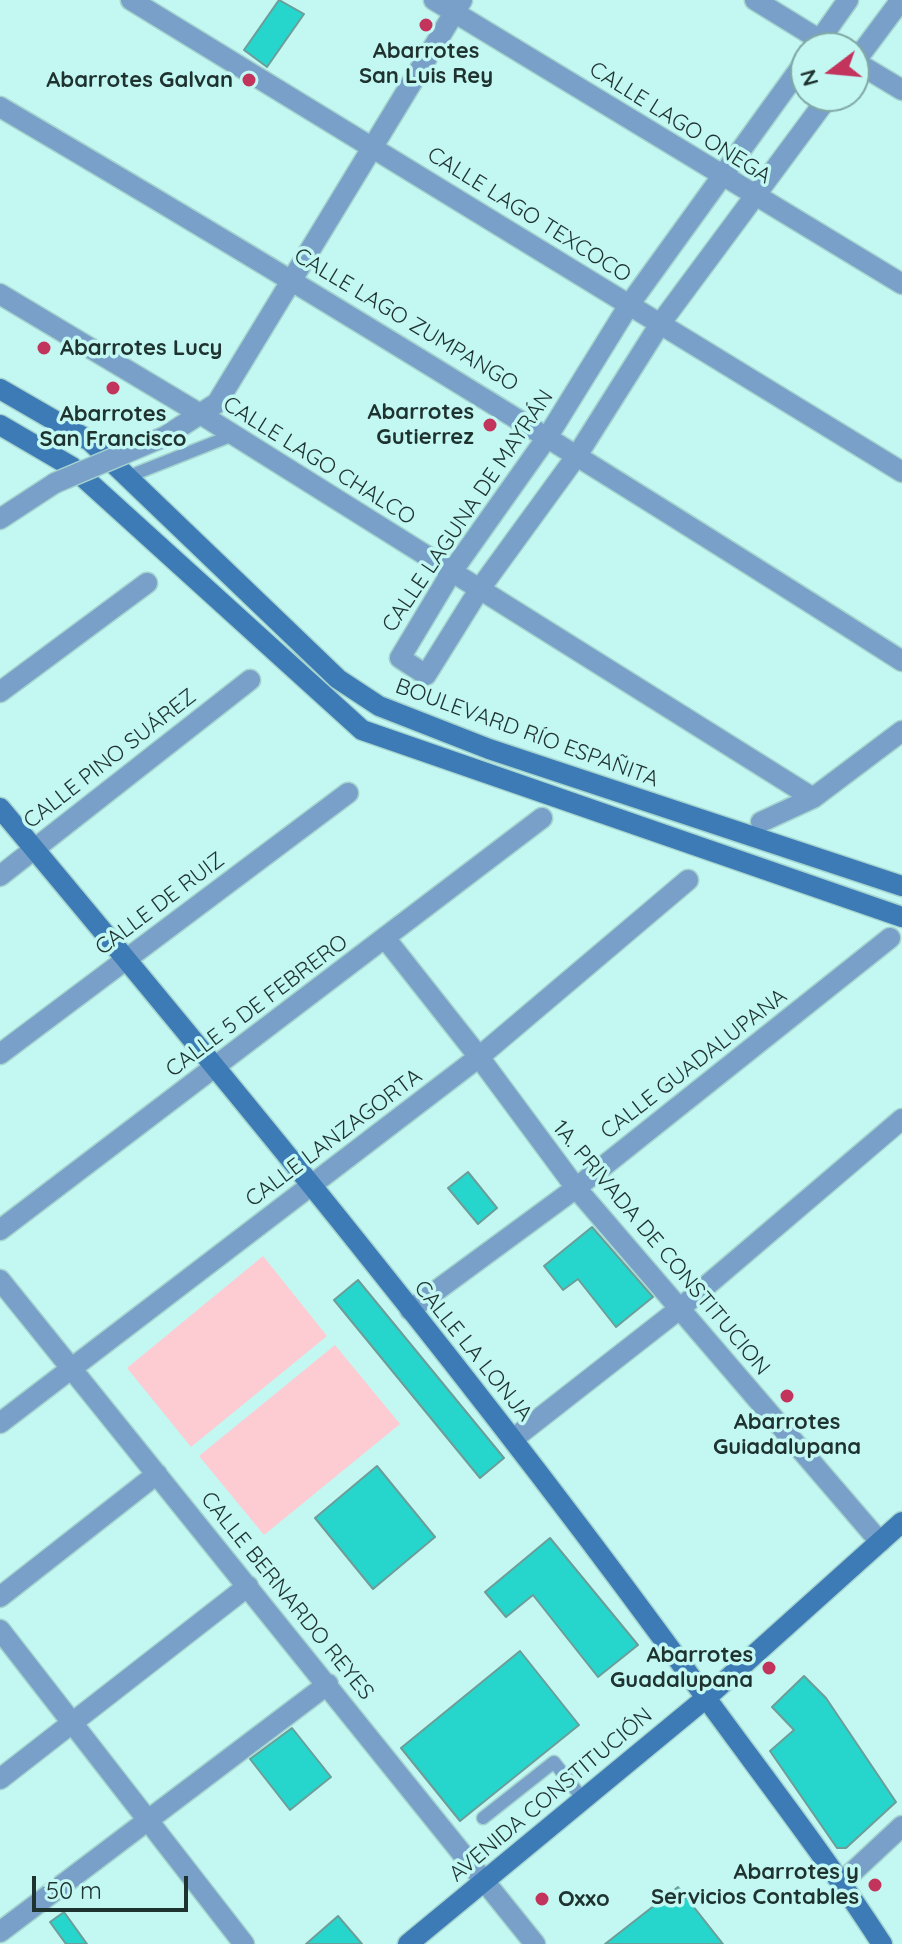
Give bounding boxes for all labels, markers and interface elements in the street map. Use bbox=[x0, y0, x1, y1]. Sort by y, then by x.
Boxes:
marker: Abarrotes San Luis Rey bbox=[417, 16, 435, 34]
north arrow bbox=[790, 32, 870, 112]
place label: Abarrotes San Luis Rey bbox=[359, 38, 493, 90]
street label: CALLE LAGO ONEGA bbox=[584, 56, 776, 190]
text: N bbox=[793, 66, 825, 90]
place label: Abarrotes Galvan bbox=[46, 67, 233, 93]
marker: Abarrotes Galvan bbox=[240, 71, 258, 89]
street label: CALLE LAGO TEXCOCO bbox=[422, 141, 636, 289]
street label: CALLE LAGO ZUMPANGO bbox=[289, 242, 523, 398]
place label: Abarrotes Lucy bbox=[60, 335, 222, 361]
marker: Abarrotes Lucy bbox=[35, 339, 53, 357]
marker: Abarrotes San Francisco bbox=[104, 379, 122, 397]
street label: CALLE LAGUNA DE MAYRÁN bbox=[377, 385, 559, 637]
street label: CALLE LAGO CHALCO bbox=[218, 391, 420, 531]
place label: Abarrotes Gutierrez bbox=[367, 399, 474, 450]
place label: Abarrotes San Francisco bbox=[39, 401, 187, 452]
marker: Abarrotes Gutierrez bbox=[481, 416, 499, 434]
street label: BOULEVARD RÍO ESPAÑITA bbox=[392, 673, 662, 793]
street label: CALLE PINO SUÁREZ bbox=[18, 683, 202, 835]
street label: CALLE DE RUIZ bbox=[90, 847, 230, 961]
street label: CALLE 5 DE FEBRERO bbox=[161, 929, 353, 1083]
street label: CALLE GUADALUPANA bbox=[596, 983, 792, 1145]
street label: CALLE LANZAGORTA bbox=[241, 1063, 427, 1213]
street label: 1A. PRIVADA DE CONSTITUCION bbox=[547, 1115, 775, 1381]
street label: CALLE LA LONJA bbox=[408, 1275, 538, 1427]
marker: Abarrotes Guiadalupana bbox=[778, 1387, 796, 1405]
place label: Abarrotes Guiadalupana bbox=[713, 1409, 861, 1460]
street label: CALLE BERNARDO REYES bbox=[195, 1487, 379, 1705]
place label: Abarrotes Guadalupana bbox=[610, 1642, 753, 1694]
marker: Abarrotes Guadalupana bbox=[760, 1659, 778, 1677]
street label: AVENIDA CONSTITUCIÓN bbox=[444, 1702, 658, 1888]
place label: Abarrotes y Servicios Contables bbox=[651, 1859, 859, 1910]
scale bar bbox=[36, 1860, 192, 1910]
text: 50 m bbox=[46, 1875, 102, 1905]
marker: Abarrotes y Servicios Contables bbox=[866, 1876, 884, 1894]
place label: Oxxo bbox=[558, 1886, 610, 1912]
marker: Oxxo bbox=[533, 1890, 551, 1908]

